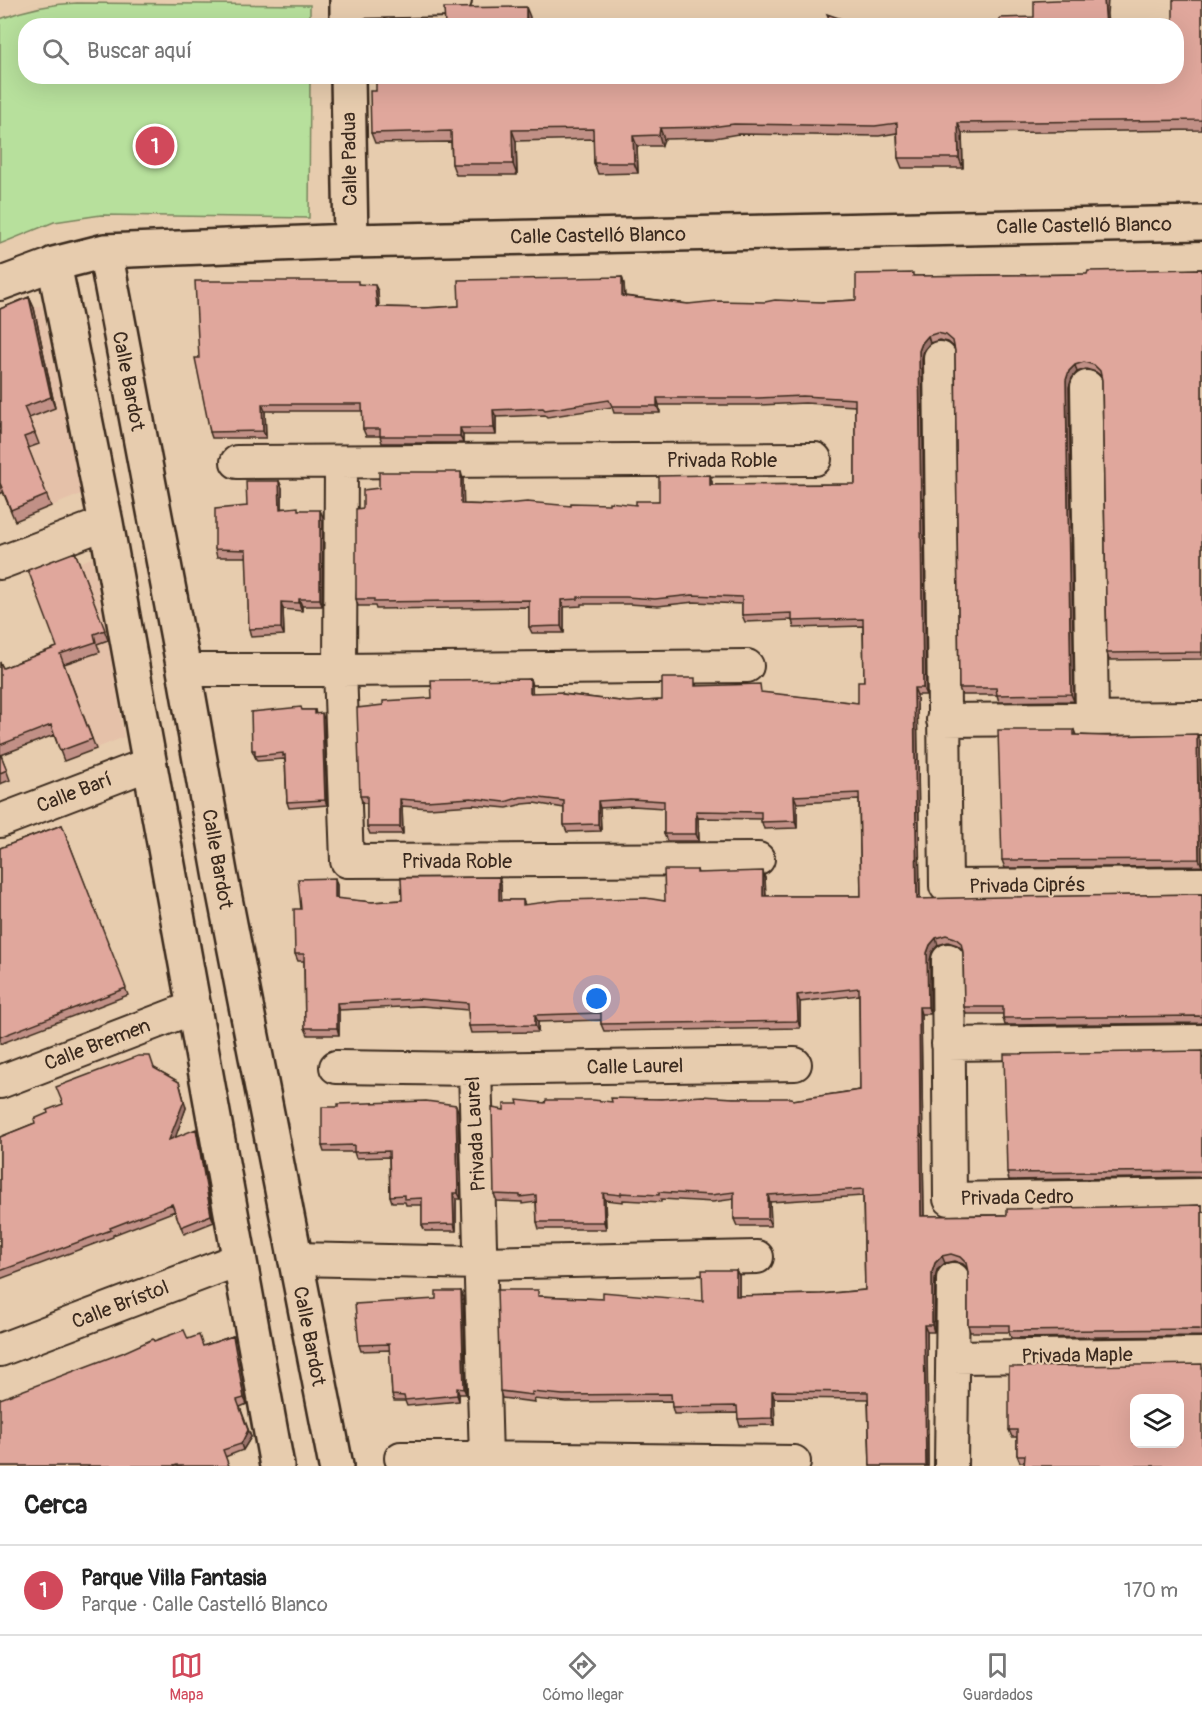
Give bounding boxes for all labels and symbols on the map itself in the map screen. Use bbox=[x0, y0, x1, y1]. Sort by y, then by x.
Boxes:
street label: Calle Padua bbox=[336, 112, 363, 206]
pin: 1 bbox=[136, 124, 174, 168]
street label: Calle Castelló Blanco bbox=[996, 211, 1172, 240]
street label: Calle Castelló Blanco bbox=[510, 221, 686, 250]
street label: Calle Bardot bbox=[107, 329, 151, 434]
street label: Privada Roble bbox=[667, 448, 777, 473]
street label: Calle Barí bbox=[33, 767, 115, 818]
street label: Calle Bardot bbox=[196, 807, 239, 912]
street label: Privada Roble bbox=[402, 849, 512, 874]
street label: Privada Ciprés bbox=[969, 872, 1085, 899]
your location bbox=[582, 984, 611, 1013]
street label: Calle Bremen bbox=[41, 1013, 154, 1076]
street label: Calle Laurel bbox=[586, 1053, 684, 1080]
street label: Privada Laurel bbox=[460, 1076, 491, 1192]
street label: Privada Cedro bbox=[960, 1184, 1074, 1211]
street label: Calle Brístol bbox=[68, 1275, 172, 1334]
street label: Calle Bardot bbox=[288, 1284, 332, 1389]
street label: Privada Maple bbox=[1021, 1342, 1133, 1369]

